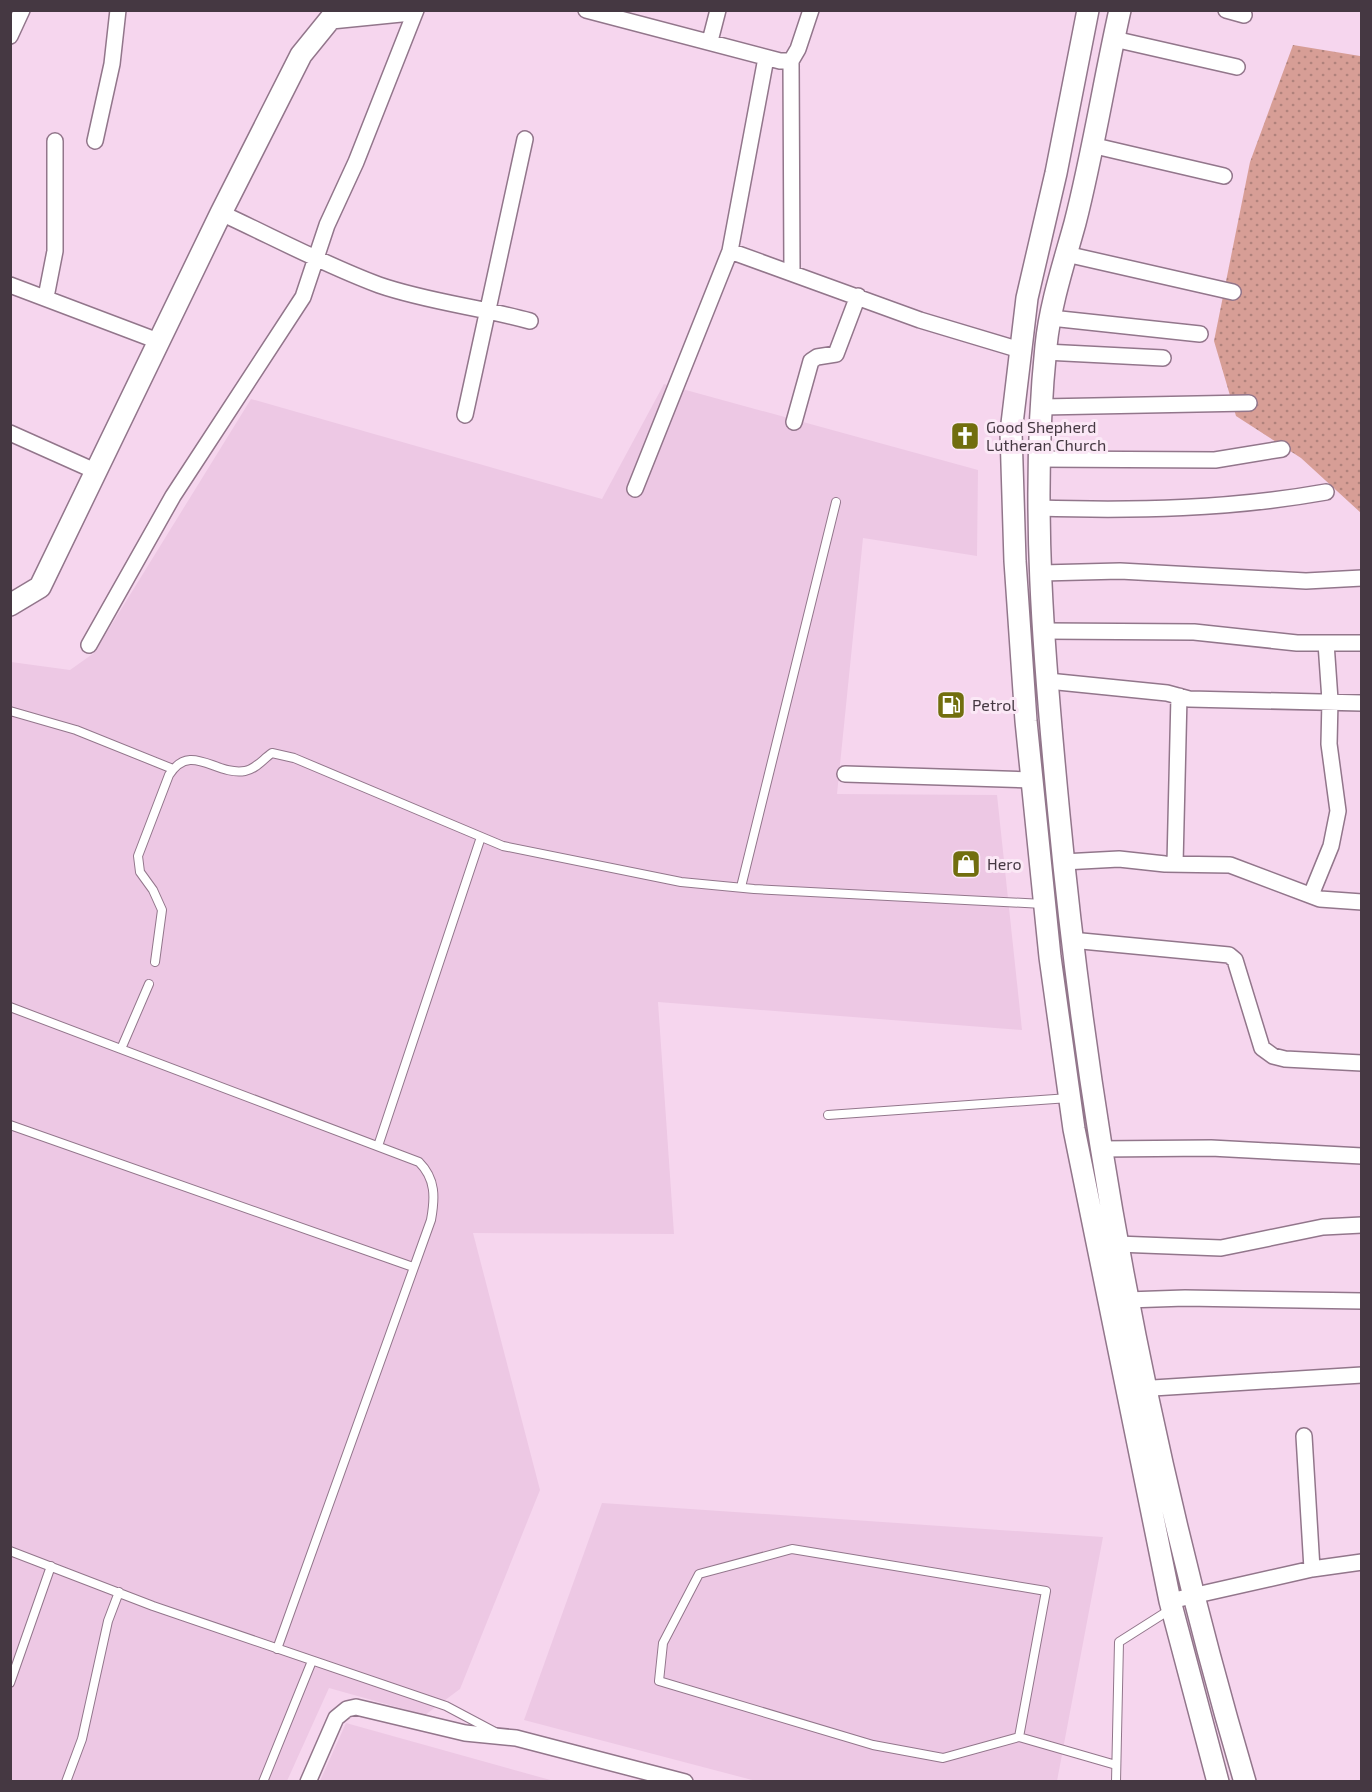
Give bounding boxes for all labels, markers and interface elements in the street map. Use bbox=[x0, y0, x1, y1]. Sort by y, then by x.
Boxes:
place label: Good Shepherd Lutheran Church bbox=[986, 417, 1106, 454]
church icon: Good Shepherd Lutheran Church bbox=[949, 420, 981, 452]
fuel station icon: Petrol bbox=[935, 689, 967, 721]
place label: Petrol bbox=[972, 695, 1016, 714]
shop icon: Hero bbox=[950, 848, 982, 880]
place label: Hero bbox=[987, 854, 1022, 873]

